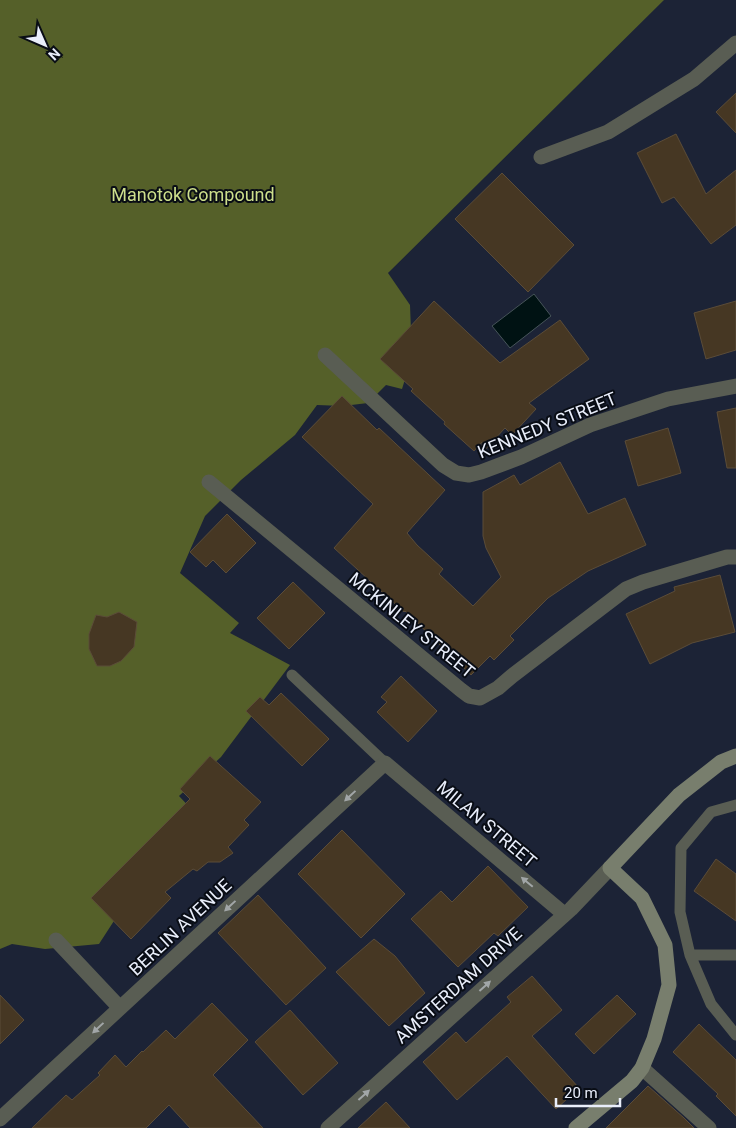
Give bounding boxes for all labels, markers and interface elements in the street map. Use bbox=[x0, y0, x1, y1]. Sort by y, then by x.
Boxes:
north arrow bbox=[20, 20, 70, 70]
text: N bbox=[45, 45, 63, 63]
park label: Manotok Compound bbox=[111, 184, 275, 205]
street label: KENNEDY STREET bbox=[474, 387, 620, 462]
street label: MCKINLEY STREET bbox=[345, 568, 479, 682]
street label: MILAN STREET bbox=[433, 776, 541, 872]
one-way arrow bbox=[344, 790, 356, 802]
street label: BERLIN AVENUE bbox=[125, 874, 235, 980]
one-way arrow bbox=[521, 877, 534, 888]
one-way arrow bbox=[225, 900, 237, 912]
street label: AMSTERDAM DRIVE bbox=[390, 923, 526, 1047]
one-way arrow bbox=[478, 980, 490, 992]
one-way arrow bbox=[92, 1022, 104, 1034]
scale bar bbox=[556, 1076, 620, 1108]
text: 20 m bbox=[564, 1084, 598, 1102]
one-way arrow bbox=[358, 1089, 370, 1101]

